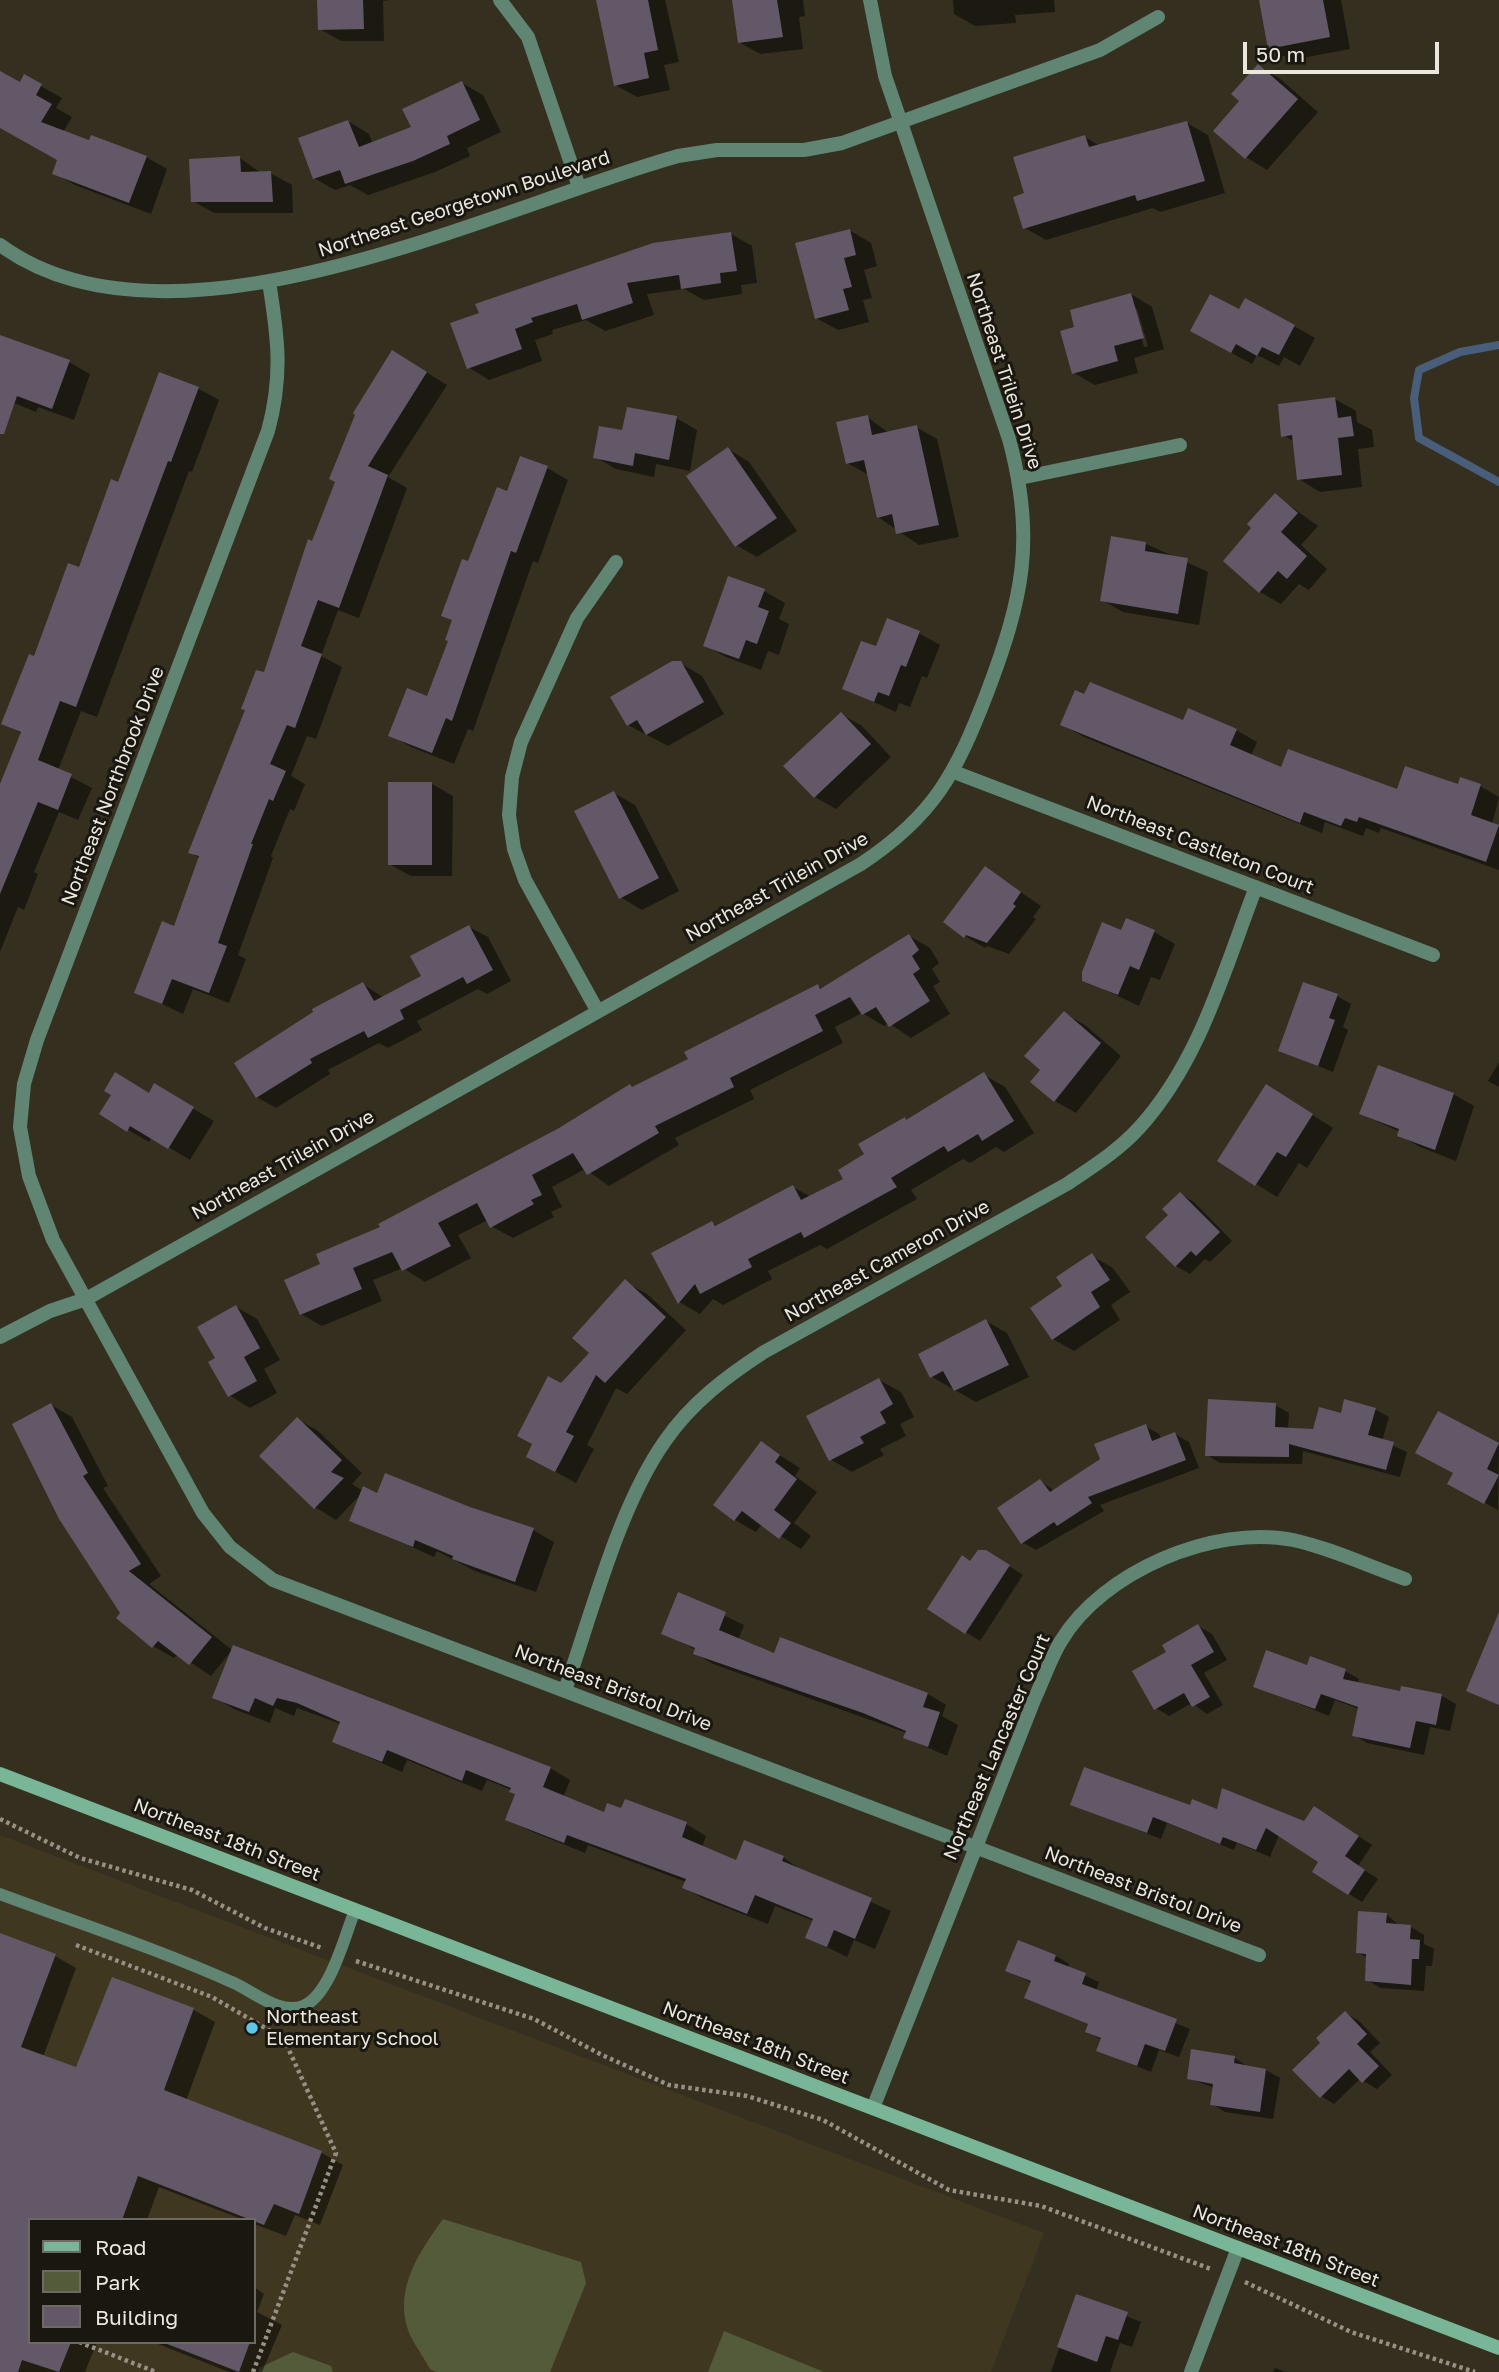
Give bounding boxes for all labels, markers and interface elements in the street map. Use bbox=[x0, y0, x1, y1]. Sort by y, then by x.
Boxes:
scale bar bbox=[1247, 28, 1443, 72]
text: 50 m bbox=[1256, 41, 1305, 67]
street label: Northeast Georgetown Boulevard bbox=[315, 146, 613, 262]
street label: Northeast Trilein Drive bbox=[961, 270, 1047, 472]
street label: Northeast Northbrook Drive bbox=[57, 663, 169, 909]
street label: Northeast Castleton Court bbox=[1083, 791, 1317, 899]
street label: Northeast Trilein Drive bbox=[682, 827, 872, 947]
street label: Northeast Trilein Drive bbox=[188, 1105, 378, 1225]
street label: Northeast Cameron Drive bbox=[781, 1195, 993, 1327]
street label: Northeast Lancaster Court bbox=[939, 1630, 1055, 1864]
street label: Northeast Bristol Drive bbox=[511, 1640, 715, 1736]
street label: Northeast 18th Street bbox=[130, 1794, 324, 1886]
street label: Northeast Bristol Drive bbox=[1041, 1842, 1245, 1938]
street label: Northeast 18th Street bbox=[659, 1997, 853, 2089]
place label: Northeast Elementary School bbox=[266, 2006, 439, 2050]
marker: Northeast Elementary School bbox=[244, 2020, 260, 2036]
street label: Northeast 18th Street bbox=[1189, 2200, 1383, 2292]
legend bbox=[28, 2218, 256, 2344]
text: Road bbox=[95, 2234, 146, 2260]
text: Park bbox=[95, 2269, 140, 2295]
text: Building bbox=[95, 2304, 178, 2330]

